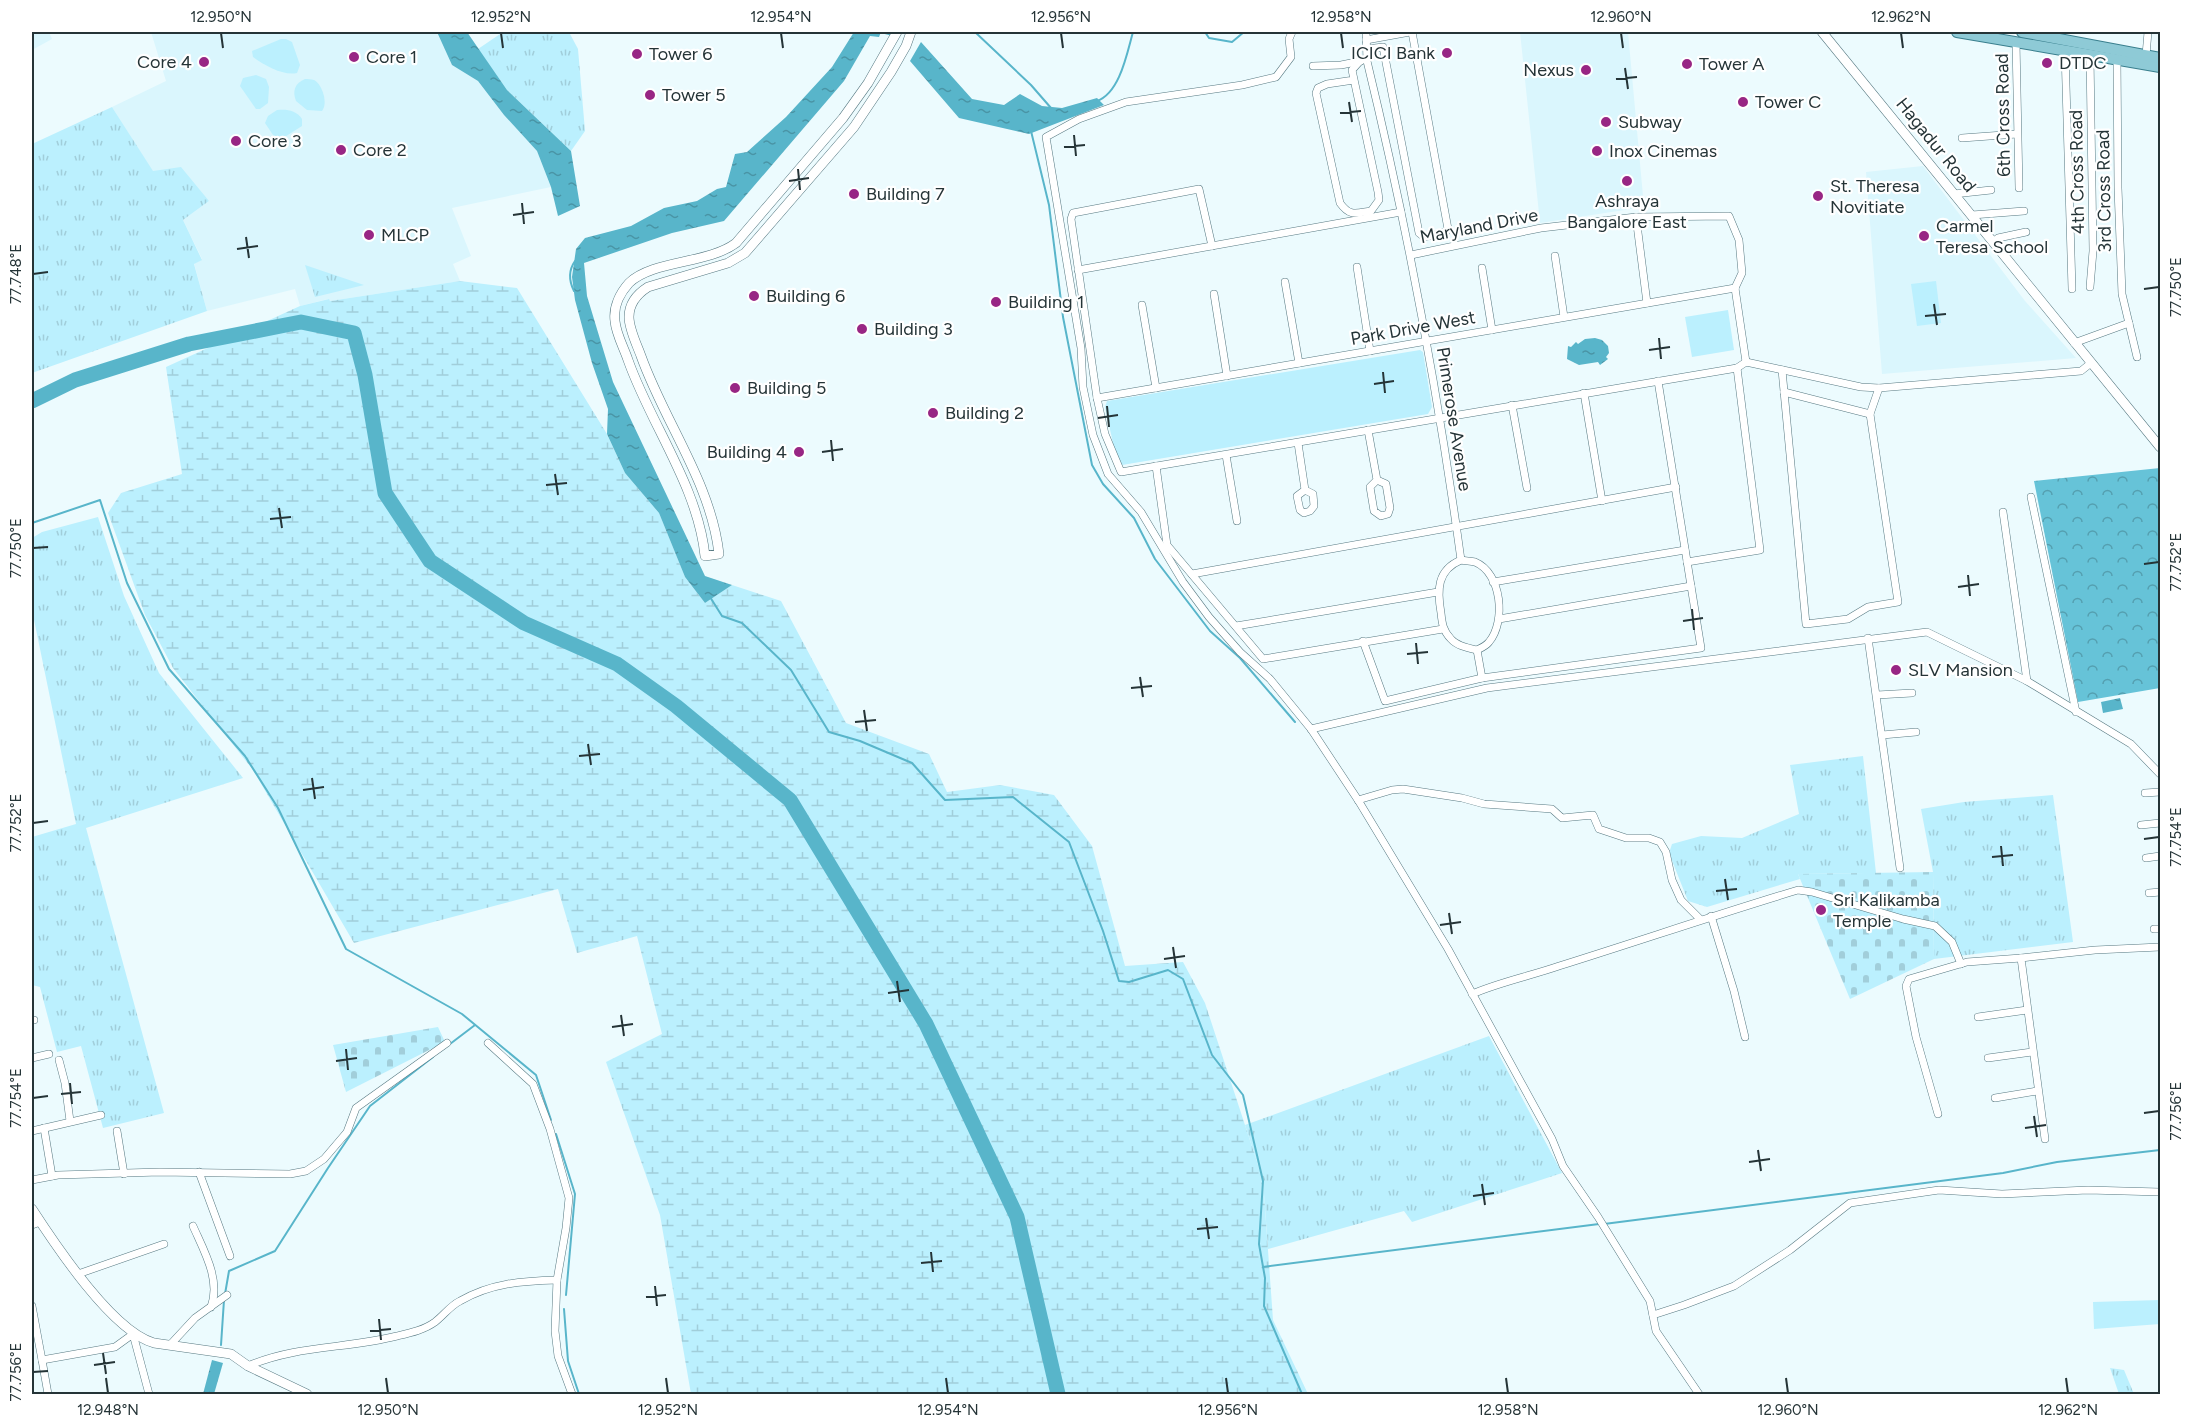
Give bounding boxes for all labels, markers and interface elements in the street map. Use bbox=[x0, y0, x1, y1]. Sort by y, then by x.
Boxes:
text: 12.950°N bbox=[190, 8, 252, 26]
text: 12.952°N bbox=[471, 8, 531, 26]
text: 12.954°N bbox=[750, 8, 812, 26]
text: 12.956°N bbox=[1031, 8, 1091, 26]
text: 12.958°N bbox=[1310, 8, 1372, 26]
text: 12.960°N bbox=[1590, 8, 1652, 26]
text: 12.962°N bbox=[1871, 8, 1931, 26]
place label: ICICI Bank bbox=[1351, 42, 1435, 64]
place label: Tower 6 bbox=[649, 43, 712, 65]
place label: Core 1 bbox=[366, 46, 417, 68]
marker: ICICI Bank bbox=[1440, 46, 1454, 60]
marker: Tower 6 bbox=[630, 47, 644, 61]
marker: Core 1 bbox=[347, 50, 361, 64]
place label: Core 4 bbox=[137, 51, 192, 73]
place label: DTDC bbox=[2059, 52, 2107, 74]
place label: Tower A bbox=[1699, 53, 1764, 75]
street label: 6th Cross Road bbox=[1991, 53, 2015, 177]
marker: Core 4 bbox=[197, 55, 211, 69]
marker: DTDC bbox=[2040, 56, 2054, 70]
marker: Tower A bbox=[1680, 57, 1694, 71]
place label: Nexus bbox=[1523, 59, 1574, 81]
marker: Nexus bbox=[1579, 63, 1593, 77]
place label: Tower 5 bbox=[662, 84, 726, 106]
marker: Tower 5 bbox=[643, 88, 657, 102]
place label: Tower C bbox=[1755, 91, 1821, 113]
street label: Hagadur Road bbox=[1891, 93, 1981, 197]
marker: Tower C bbox=[1736, 95, 1750, 109]
street label: 4th Cross Road bbox=[2065, 109, 2089, 235]
place label: Subway bbox=[1618, 111, 1682, 133]
marker: Subway bbox=[1599, 115, 1613, 129]
street label: 3rd Cross Road bbox=[2092, 129, 2116, 253]
place label: Core 3 bbox=[248, 130, 302, 152]
marker: Core 3 bbox=[229, 134, 243, 148]
place label: Core 2 bbox=[353, 139, 407, 161]
place label: Inox Cinemas bbox=[1609, 140, 1717, 162]
marker: Core 2 bbox=[334, 143, 348, 157]
marker: Inox Cinemas bbox=[1590, 144, 1604, 158]
marker: Ashraya Bangalore East bbox=[1620, 174, 1634, 188]
place label: St. Theresa Novitiate bbox=[1830, 175, 1919, 218]
place label: Building 7 bbox=[866, 183, 945, 205]
marker: Building 7 bbox=[847, 187, 861, 201]
marker: St. Theresa Novitiate bbox=[1811, 189, 1825, 203]
place label: Ashraya Bangalore East bbox=[1567, 190, 1687, 233]
street label: Maryland Drive bbox=[1418, 204, 1540, 248]
place label: Carmel Teresa School bbox=[1936, 215, 2048, 258]
place label: MLCP bbox=[381, 224, 429, 246]
marker: MLCP bbox=[362, 228, 376, 242]
marker: Carmel Teresa School bbox=[1917, 229, 1931, 243]
text: 77.748°E bbox=[7, 244, 25, 304]
text: 77.750°E bbox=[2167, 257, 2185, 317]
place label: Building 6 bbox=[766, 285, 845, 307]
marker: Building 6 bbox=[747, 289, 761, 303]
place label: Building 1 bbox=[1008, 291, 1084, 313]
marker: Building 1 bbox=[989, 295, 1003, 309]
street label: Park Drive West bbox=[1349, 306, 1477, 350]
place label: Building 3 bbox=[874, 318, 953, 340]
marker: Building 3 bbox=[855, 322, 869, 336]
street label: Primerose Avenue bbox=[1432, 345, 1476, 493]
place label: Building 5 bbox=[747, 377, 826, 399]
marker: Building 5 bbox=[728, 381, 742, 395]
place label: Building 2 bbox=[945, 402, 1024, 424]
marker: Building 2 bbox=[926, 406, 940, 420]
place label: Building 4 bbox=[707, 441, 787, 463]
marker: Building 4 bbox=[792, 445, 806, 459]
text: 77.750°E bbox=[7, 518, 25, 578]
text: 77.752°E bbox=[2167, 533, 2185, 591]
place label: SLV Mansion bbox=[1908, 659, 2013, 681]
marker: SLV Mansion bbox=[1889, 663, 1903, 677]
text: 77.752°E bbox=[7, 794, 25, 852]
text: 77.754°E bbox=[2167, 807, 2185, 867]
place label: Sri Kalikamba Temple bbox=[1833, 889, 1940, 932]
marker: Sri Kalikamba Temple bbox=[1814, 903, 1828, 917]
text: 77.754°E bbox=[7, 1068, 25, 1128]
text: 77.756°E bbox=[2167, 1082, 2185, 1140]
text: 77.756°E bbox=[7, 1343, 25, 1401]
text: 12.948°N bbox=[77, 1401, 139, 1419]
text: 12.950°N bbox=[357, 1401, 419, 1419]
text: 12.952°N bbox=[638, 1401, 698, 1419]
text: 12.954°N bbox=[917, 1401, 979, 1419]
text: 12.956°N bbox=[1198, 1401, 1258, 1419]
text: 12.958°N bbox=[1477, 1401, 1539, 1419]
text: 12.960°N bbox=[1757, 1401, 1819, 1419]
text: 12.962°N bbox=[2038, 1401, 2098, 1419]

